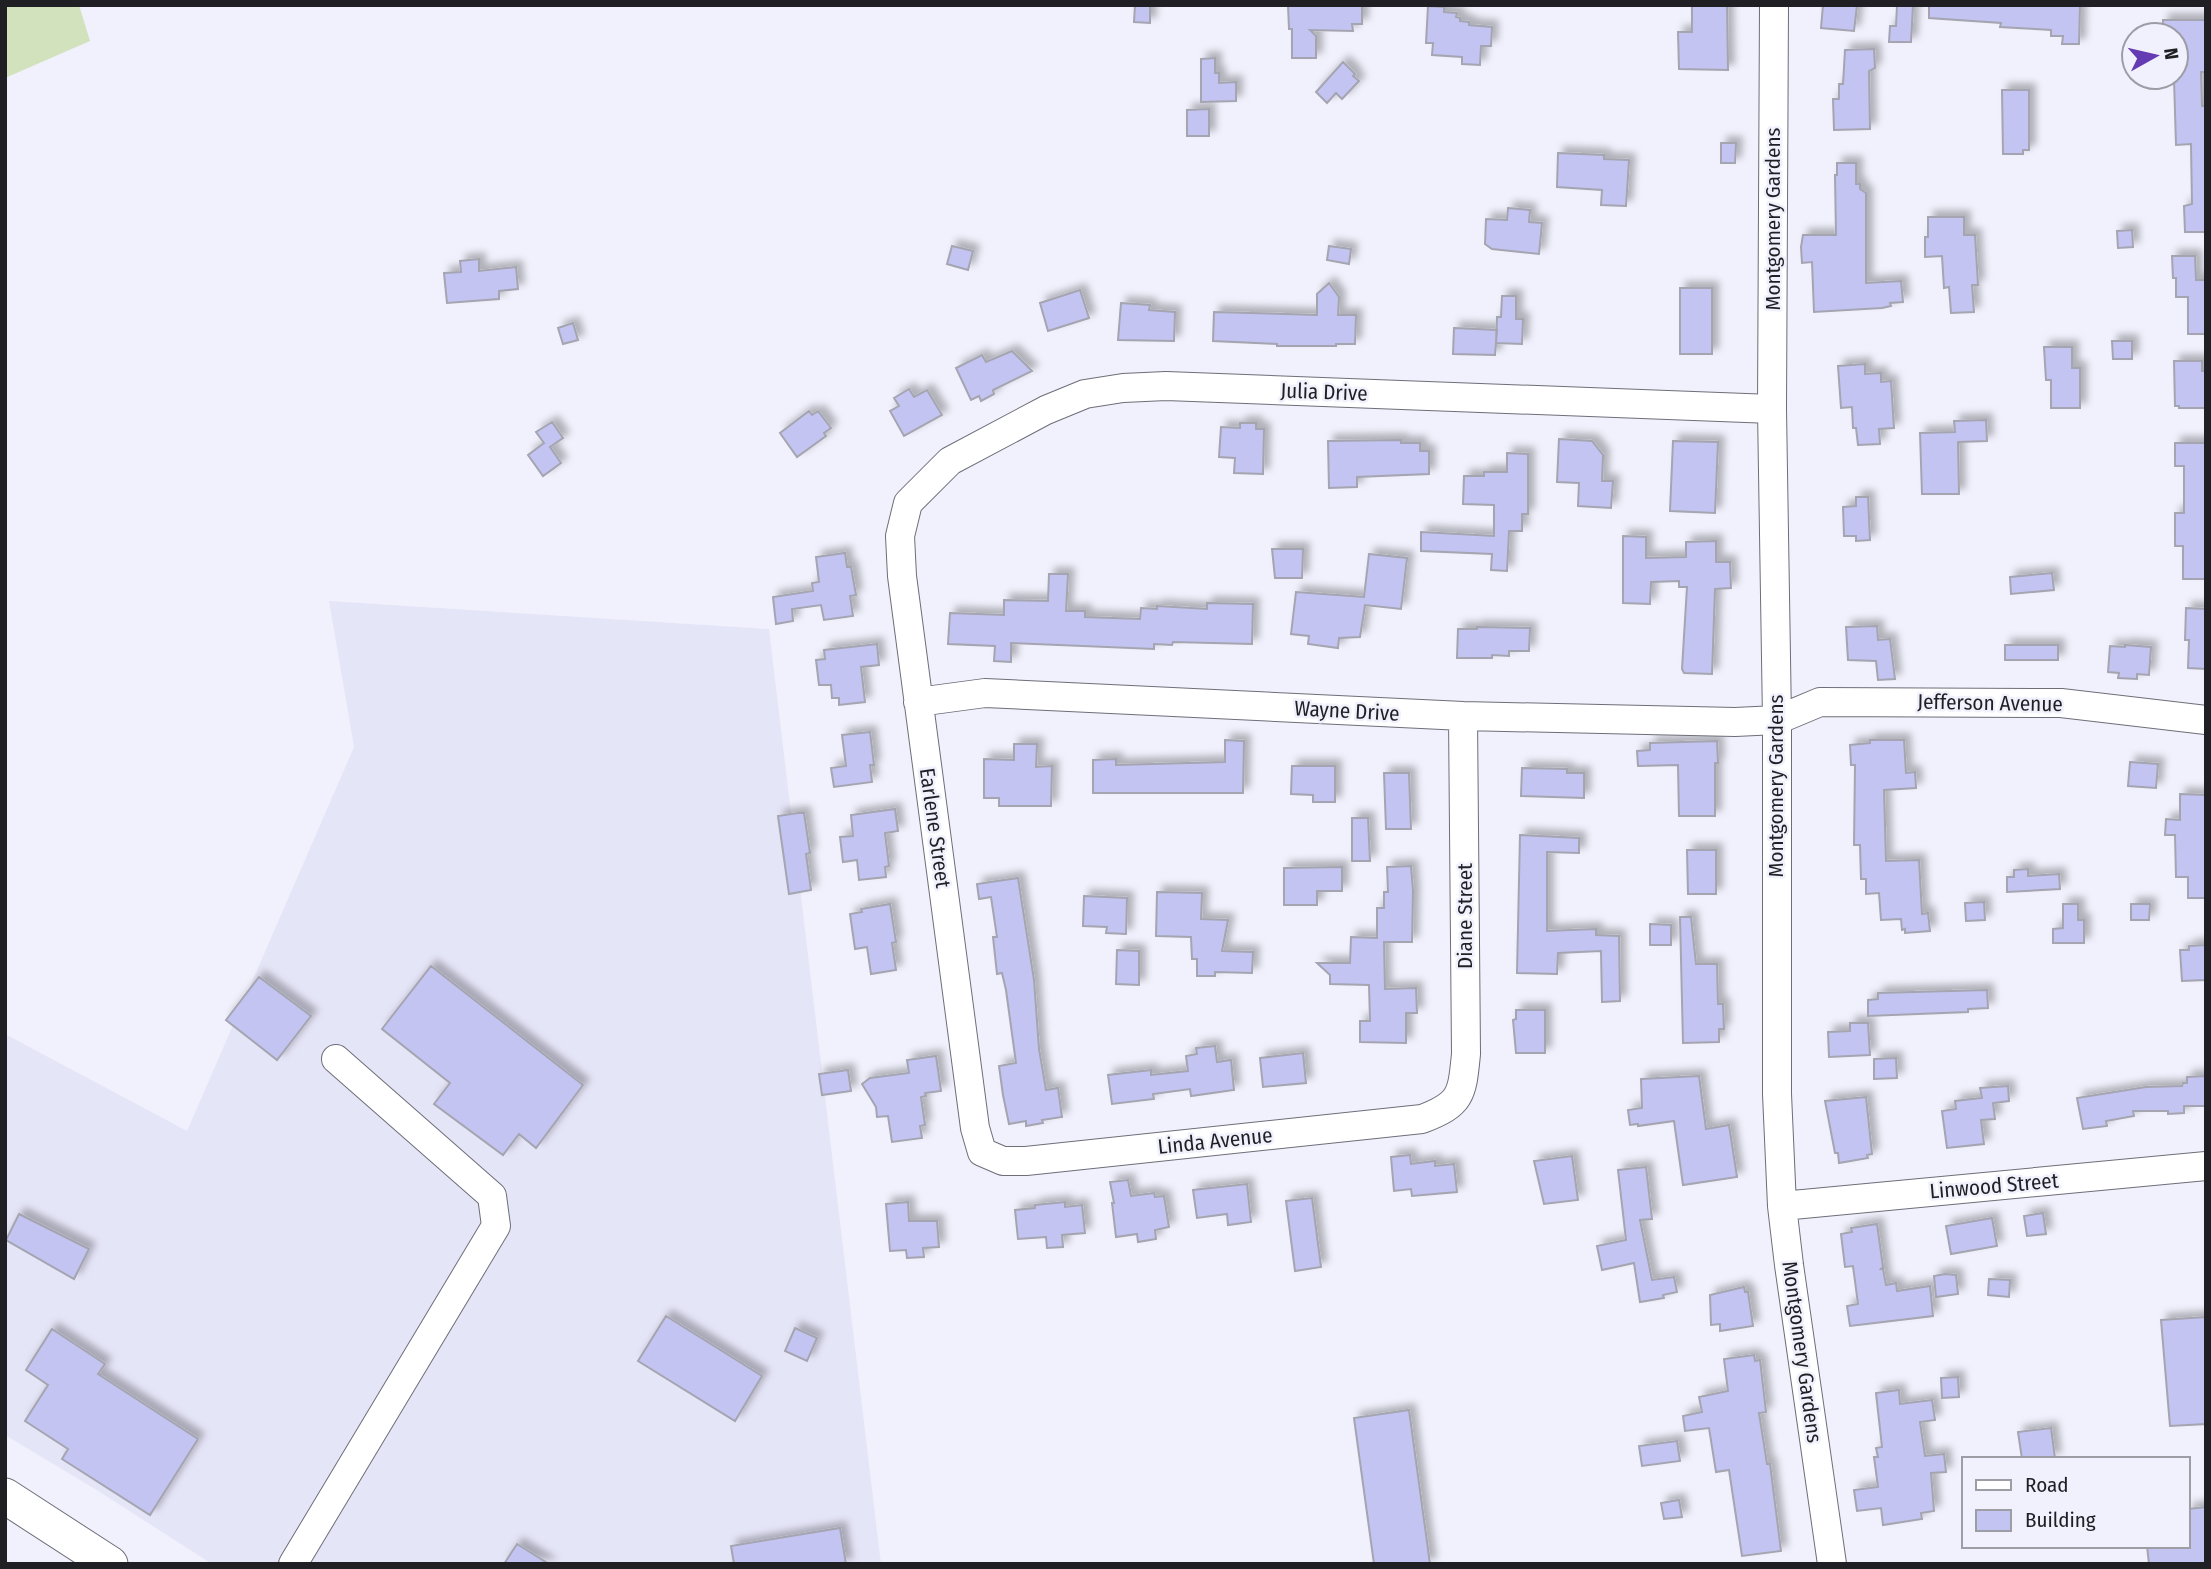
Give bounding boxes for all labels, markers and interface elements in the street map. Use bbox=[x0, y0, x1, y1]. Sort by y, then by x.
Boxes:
north arrow bbox=[2120, 21, 2190, 91]
text: N bbox=[2159, 46, 2184, 61]
street label: Montgomery Gardens bbox=[1760, 127, 1786, 311]
street label: Julia Drive bbox=[1280, 377, 1368, 407]
street label: Jefferson Avenue bbox=[1917, 689, 2063, 717]
street label: Montgomery Gardens bbox=[1763, 694, 1789, 878]
street label: Wayne Drive bbox=[1294, 695, 1400, 727]
street label: Earlene Street bbox=[914, 766, 956, 890]
street label: Diane Street bbox=[1452, 863, 1478, 969]
street label: Linda Avenue bbox=[1156, 1122, 1274, 1160]
street label: Linwood Street bbox=[1928, 1167, 2060, 1205]
street label: Montgomery Gardens bbox=[1776, 1260, 1828, 1444]
legend bbox=[1962, 1457, 2190, 1548]
text: Road bbox=[2025, 1472, 2069, 1498]
text: Building bbox=[2025, 1507, 2096, 1533]

